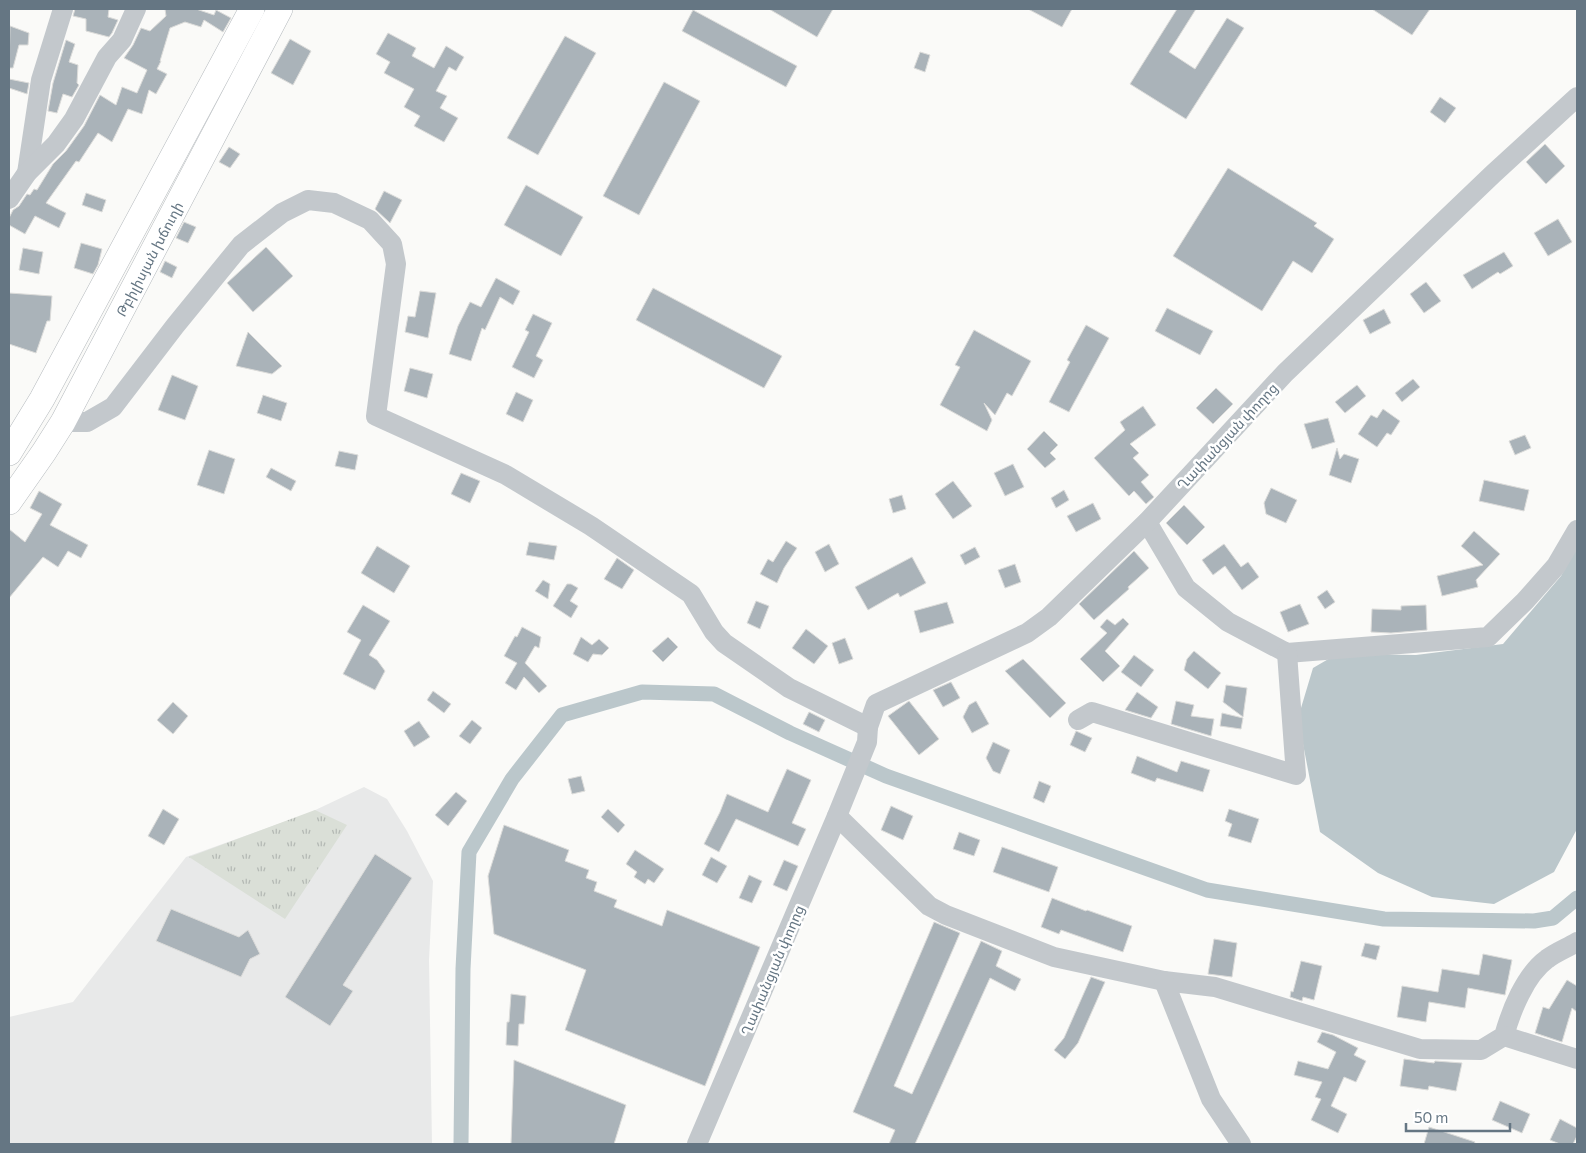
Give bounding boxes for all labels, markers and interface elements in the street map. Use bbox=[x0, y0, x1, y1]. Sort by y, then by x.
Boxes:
street label: Թբիլիսյան խճուղի bbox=[112, 198, 186, 319]
street label: Ղափանցյան փողոց bbox=[1173, 379, 1281, 493]
street label: Ղափանցյան փողոց bbox=[737, 902, 807, 1038]
scale bar bbox=[1406, 1100, 1510, 1132]
text: 50 m bbox=[1414, 1108, 1448, 1126]

